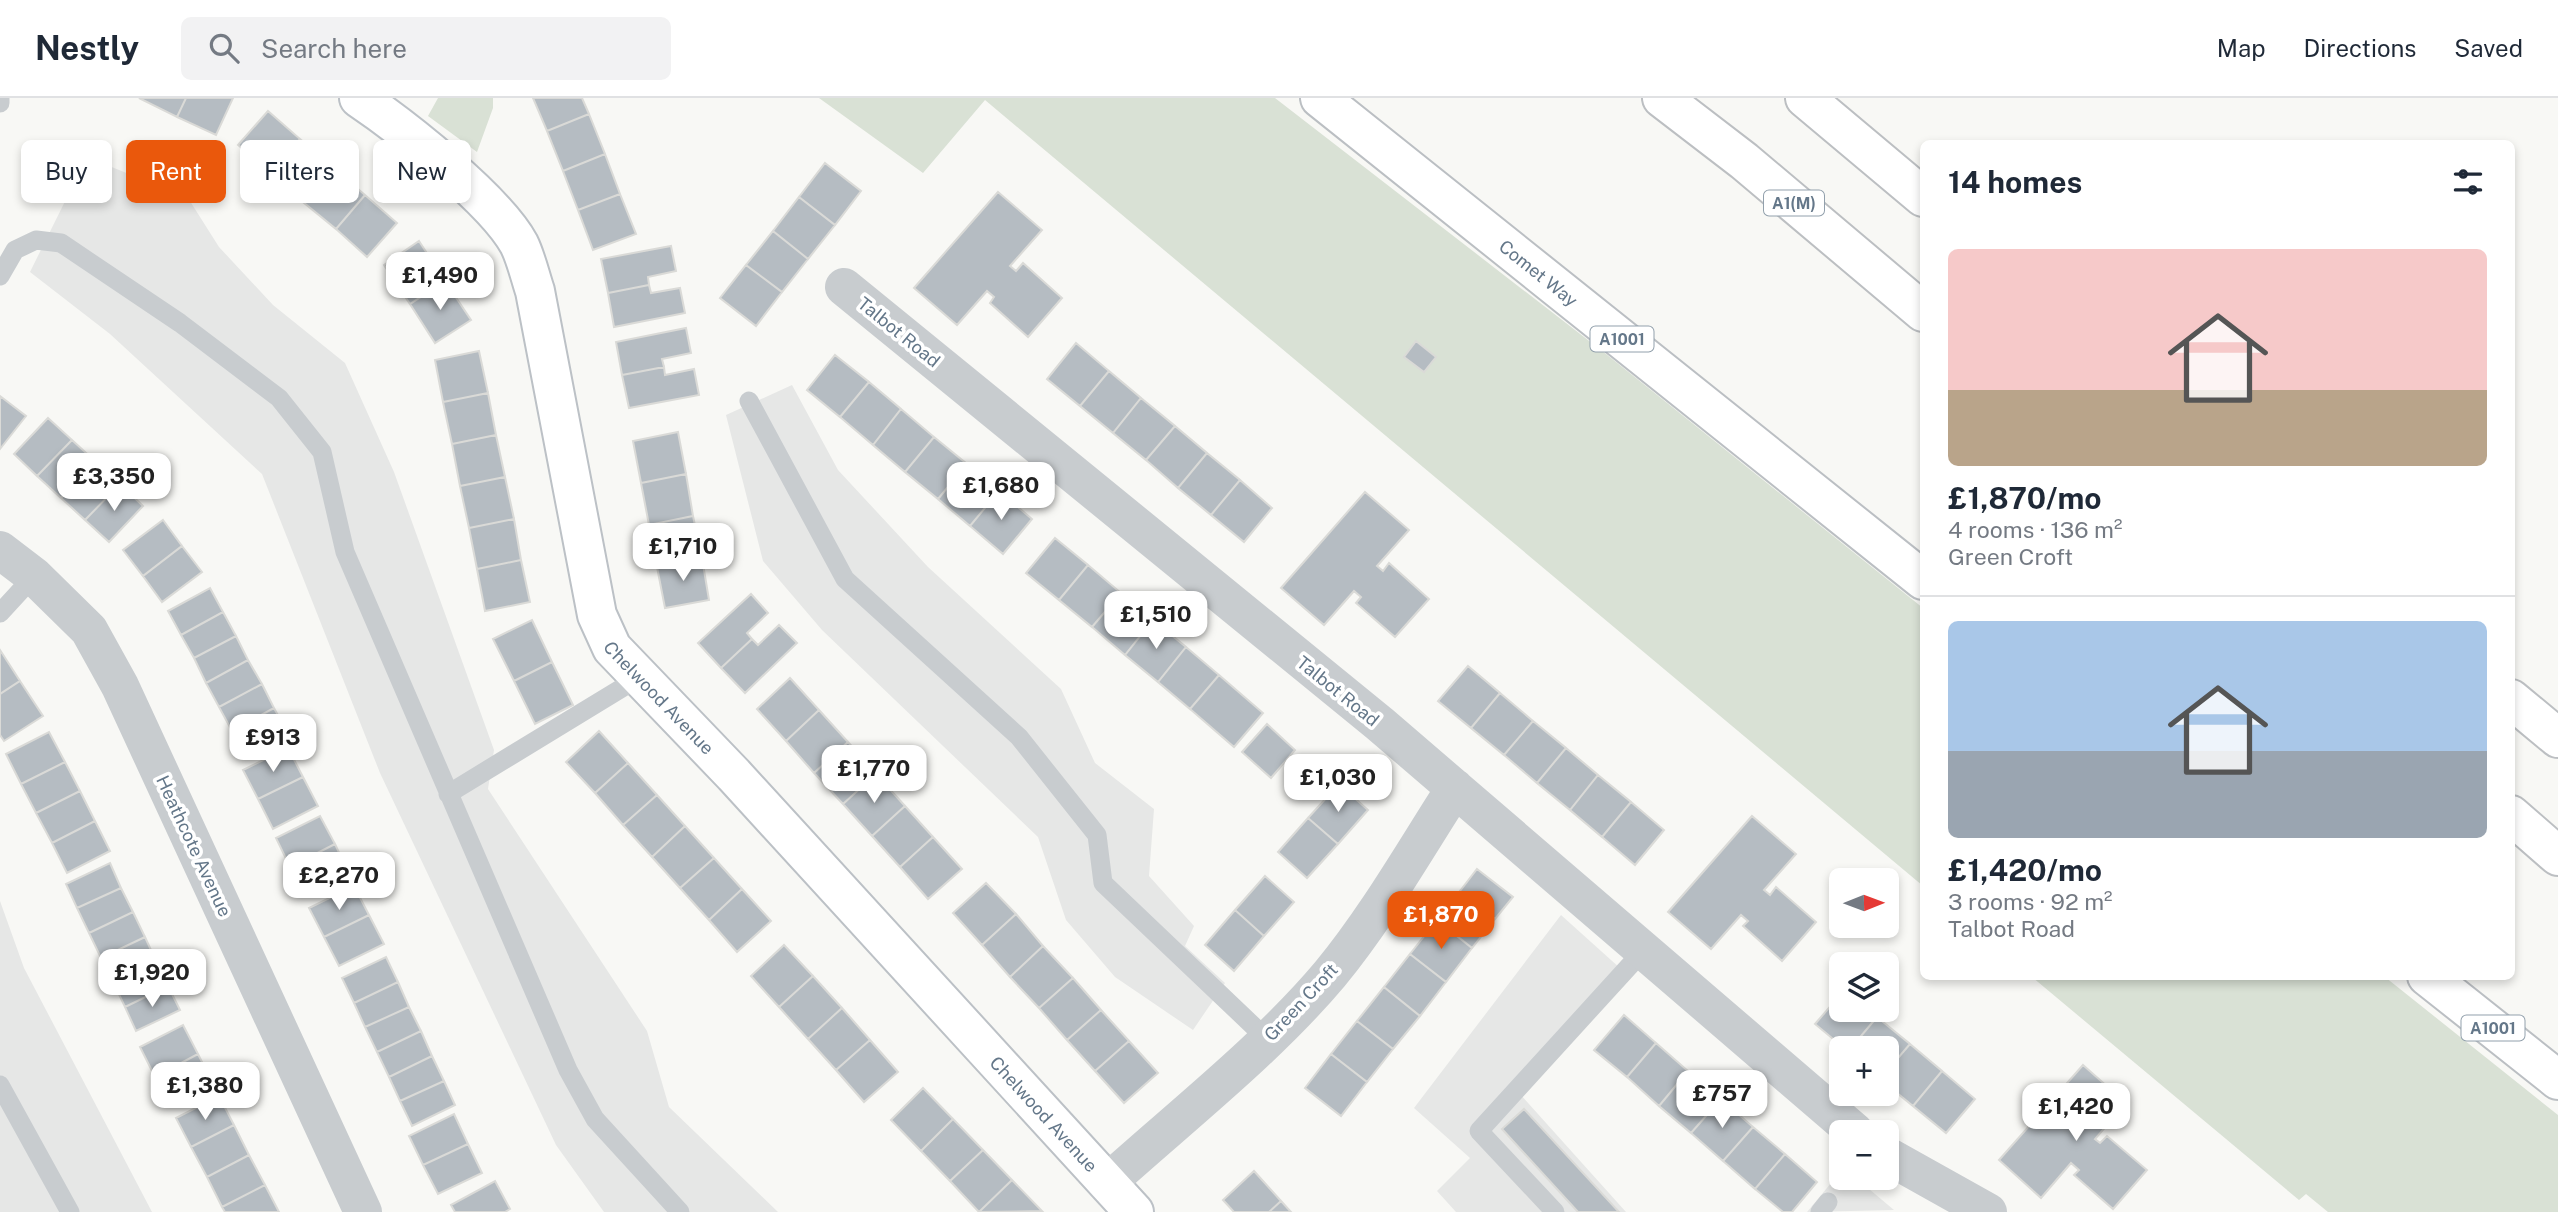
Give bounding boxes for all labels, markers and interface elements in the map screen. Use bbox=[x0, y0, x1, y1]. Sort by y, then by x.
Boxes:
search box bbox=[181, 17, 671, 80]
text: Nestly bbox=[35, 29, 139, 67]
icon: search bbox=[205, 29, 243, 67]
text: Search here bbox=[261, 33, 407, 64]
text: Map bbox=[2217, 34, 2266, 62]
text: Directions bbox=[2304, 34, 2416, 62]
text: Saved bbox=[2454, 34, 2523, 62]
chip: Buy bbox=[21, 140, 112, 203]
chip: Rent bbox=[126, 140, 226, 203]
chip: Filters bbox=[240, 140, 359, 203]
chip: New bbox=[373, 140, 471, 203]
icon: filters bbox=[2449, 163, 2487, 201]
text: 14 homes bbox=[1948, 164, 2082, 200]
road number: A1(M) bbox=[1764, 190, 1824, 216]
street label: Comet Way bbox=[1495, 235, 1582, 311]
pin: £1,490 bbox=[383, 252, 497, 312]
text: £1,490 bbox=[402, 261, 478, 288]
street label: Talbot Road bbox=[854, 293, 944, 371]
icon: home bbox=[2155, 295, 2281, 421]
road number: A1001 bbox=[1590, 327, 1654, 352]
pin: £3,350 bbox=[57, 454, 171, 513]
text: £3,350 bbox=[73, 462, 155, 489]
pin: £1,680 bbox=[944, 462, 1058, 522]
text: £1,680 bbox=[963, 471, 1039, 498]
text: £1,870/mo bbox=[1948, 480, 2102, 516]
text: 4 rooms · 136 m² bbox=[1948, 516, 2122, 543]
pin: £1,710 bbox=[626, 524, 740, 583]
text: £1,710 bbox=[649, 532, 717, 559]
text: Green Croft bbox=[1948, 543, 2073, 570]
pin: £1,510 bbox=[1099, 592, 1213, 651]
text: £1,510 bbox=[1120, 600, 1192, 627]
street label: Chelwood Avenue bbox=[600, 638, 719, 758]
street label: Talbot Road bbox=[1293, 652, 1383, 730]
icon: home bbox=[2155, 667, 2281, 793]
pin: £913 bbox=[232, 714, 314, 774]
text: £913 bbox=[245, 723, 301, 750]
pin: £1,770 bbox=[817, 746, 931, 805]
text: £1,770 bbox=[838, 754, 910, 781]
pin: £1,030 bbox=[1281, 754, 1395, 814]
text: £1,030 bbox=[1300, 763, 1376, 790]
street label: Heathcote Avenue bbox=[152, 772, 236, 920]
pin: £2,270 bbox=[282, 852, 396, 912]
text: £1,420/mo bbox=[1948, 852, 2102, 888]
text: £2,270 bbox=[299, 861, 379, 888]
north arrow bbox=[1829, 868, 1899, 938]
map controls bbox=[1829, 868, 1899, 1190]
text: 3 rooms · 92 m² bbox=[1948, 888, 2113, 915]
pin: £1,870 bbox=[1384, 892, 1498, 951]
text: £1,870 bbox=[1403, 900, 1479, 927]
text: Talbot Road bbox=[1948, 915, 2075, 942]
pin: £1,920 bbox=[95, 950, 209, 1009]
button: layers bbox=[1829, 952, 1899, 1022]
text: £1,920 bbox=[114, 958, 190, 985]
street label: Green Croft bbox=[1260, 959, 1342, 1045]
road number: A1001 bbox=[2462, 1016, 2524, 1040]
button: + bbox=[1829, 1036, 1899, 1106]
street label: Chelwood Avenue bbox=[986, 1052, 1102, 1176]
pin: £1,380 bbox=[148, 1062, 262, 1122]
pin: £757 bbox=[1681, 1070, 1763, 1130]
text: £1,380 bbox=[167, 1071, 243, 1098]
text: £757 bbox=[1692, 1079, 1752, 1106]
pin: £1,420 bbox=[2019, 1084, 2133, 1143]
text: £1,420 bbox=[2038, 1092, 2114, 1119]
button: − bbox=[1829, 1120, 1899, 1190]

